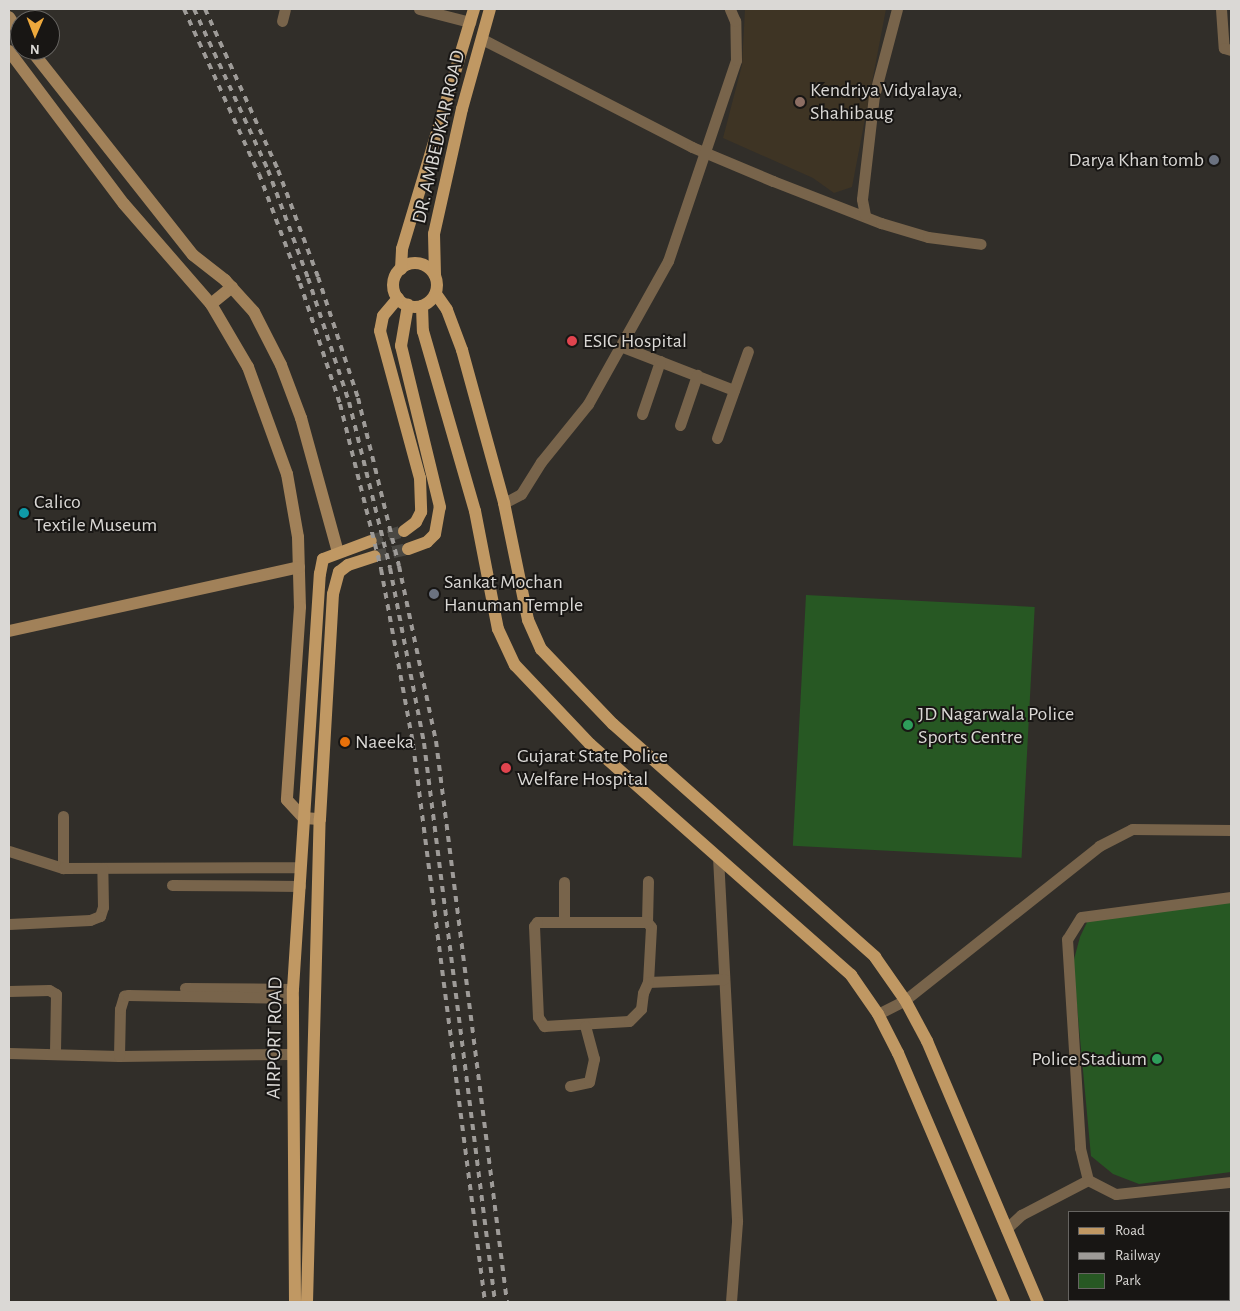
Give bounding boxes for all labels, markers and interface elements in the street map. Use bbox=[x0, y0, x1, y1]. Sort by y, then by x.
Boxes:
north arrow bbox=[10, 10, 60, 60]
text: N bbox=[30, 42, 40, 56]
street label: DR. AMBEDKAR ROAD bbox=[407, 48, 471, 226]
place label: Kendriya Vidyalaya, Shahibaug bbox=[810, 78, 962, 125]
marker: Kendriya Vidyalaya, Shahibaug bbox=[794, 96, 806, 108]
place label: Darya Khan tomb bbox=[1069, 148, 1204, 172]
marker: Darya Khan tomb bbox=[1208, 154, 1220, 166]
place label: ESIC Hospital bbox=[583, 329, 687, 353]
marker: ESIC Hospital bbox=[565, 334, 579, 348]
place label: Calico Textile Museum bbox=[34, 490, 157, 537]
marker: Calico Textile Museum bbox=[18, 507, 30, 519]
place label: Sankat Mochan Hanuman Temple bbox=[444, 570, 583, 617]
marker: Sankat Mochan Hanuman Temple bbox=[428, 588, 440, 600]
place label: JD Nagarwala Police Sports Centre bbox=[918, 702, 1074, 749]
marker: JD Nagarwala Police Sports Centre bbox=[902, 719, 914, 731]
place label: Naeeka bbox=[355, 730, 414, 754]
marker: Naeeka bbox=[339, 736, 351, 748]
place label: Gujarat State Police Welfare Hospital bbox=[517, 744, 668, 791]
marker: Gujarat State Police Welfare Hospital bbox=[499, 761, 513, 775]
street label: AIRPORT ROAD bbox=[262, 977, 288, 1099]
place label: Police Stadium bbox=[1031, 1047, 1147, 1071]
marker: Police Stadium bbox=[1151, 1053, 1163, 1065]
legend bbox=[1068, 1211, 1230, 1301]
text: Road bbox=[1115, 1223, 1145, 1238]
text: Railway bbox=[1115, 1248, 1160, 1263]
text: Park bbox=[1115, 1273, 1141, 1288]

